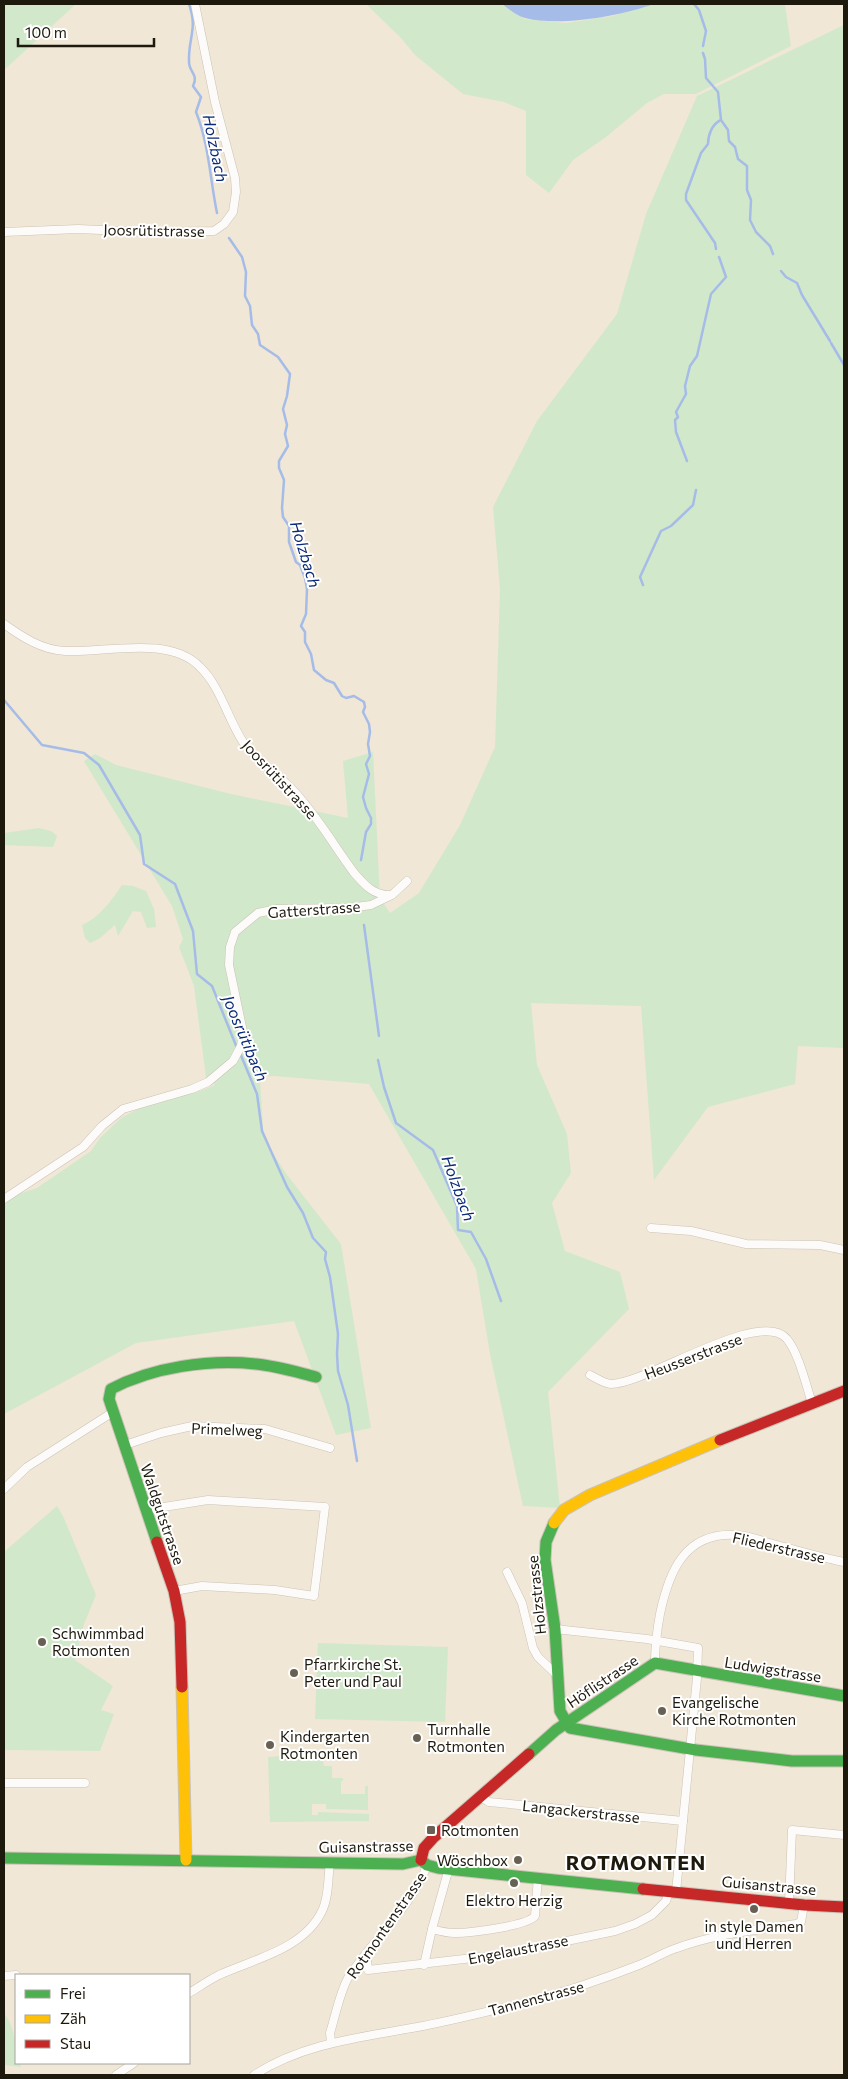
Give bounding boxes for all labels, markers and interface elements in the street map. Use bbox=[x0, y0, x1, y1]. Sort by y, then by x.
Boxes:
scale bar bbox=[18, 15, 154, 47]
text: 100 m bbox=[25, 23, 67, 41]
water label: Holzbach bbox=[200, 113, 232, 183]
street label: Joosrütistrasse bbox=[103, 220, 205, 240]
water label: Holzbach bbox=[287, 518, 325, 590]
street label: Joosrütistrasse bbox=[239, 736, 321, 822]
street label: Gatterstrasse bbox=[267, 897, 361, 921]
water label: Joosrütibach bbox=[219, 990, 273, 1084]
water label: Holzbach bbox=[438, 1153, 480, 1223]
street label: Heusserstrasse bbox=[642, 1329, 744, 1383]
street label: Primelweg bbox=[191, 1419, 263, 1439]
street label: Waldgutstrasse bbox=[137, 1461, 189, 1567]
street label: Fliederstrasse bbox=[731, 1528, 827, 1566]
street label: Holzstrasse bbox=[523, 1554, 549, 1636]
place label: Schwimmbad Rotmonten bbox=[52, 1624, 144, 1659]
marker: Schwimmbad Rotmonten bbox=[36, 1636, 48, 1648]
street label: Höflistrasse bbox=[563, 1651, 641, 1711]
street label: Ludwigstrasse bbox=[723, 1652, 823, 1686]
place label: Pfarrkirche St. Peter und Paul bbox=[304, 1655, 402, 1690]
marker: Pfarrkirche St. Peter und Paul bbox=[288, 1667, 300, 1679]
place label: Evangelische Kirche Rotmonten bbox=[672, 1693, 796, 1728]
marker: Evangelische Kirche Rotmonten bbox=[656, 1705, 668, 1717]
place label: Turnhalle Rotmonten bbox=[427, 1720, 505, 1755]
place label: Kindergarten Rotmonten bbox=[280, 1727, 370, 1762]
marker: Turnhalle Rotmonten bbox=[411, 1732, 423, 1744]
marker: Kindergarten Rotmonten bbox=[264, 1739, 276, 1751]
street label: Langackerstrasse bbox=[521, 1796, 641, 1826]
place label: Rotmonten bbox=[441, 1821, 519, 1839]
marker: Rotmonten bbox=[425, 1824, 437, 1836]
street label: Guisanstrasse bbox=[319, 1836, 414, 1856]
district label: ROTMONTEN bbox=[566, 1850, 706, 1874]
place label: Wöschbox bbox=[437, 1851, 508, 1869]
marker: Wöschbox bbox=[512, 1854, 524, 1866]
street label: Rotmontenstrasse bbox=[343, 1868, 430, 1982]
street label: Guisanstrasse bbox=[721, 1872, 817, 1898]
marker: Elektro Herzig bbox=[508, 1877, 520, 1889]
place label: Elektro Herzig bbox=[465, 1891, 563, 1909]
marker: in style Damen und Herren bbox=[748, 1903, 760, 1915]
place label: in style Damen und Herren bbox=[704, 1917, 804, 1952]
street label: Engelaustrasse bbox=[466, 1930, 570, 1968]
legend bbox=[15, 1974, 190, 2064]
street label: Tannenstrasse bbox=[486, 1977, 586, 2019]
text: Frei bbox=[60, 1984, 86, 2002]
text: Zäh bbox=[60, 2009, 86, 2027]
text: Stau bbox=[60, 2034, 91, 2052]

